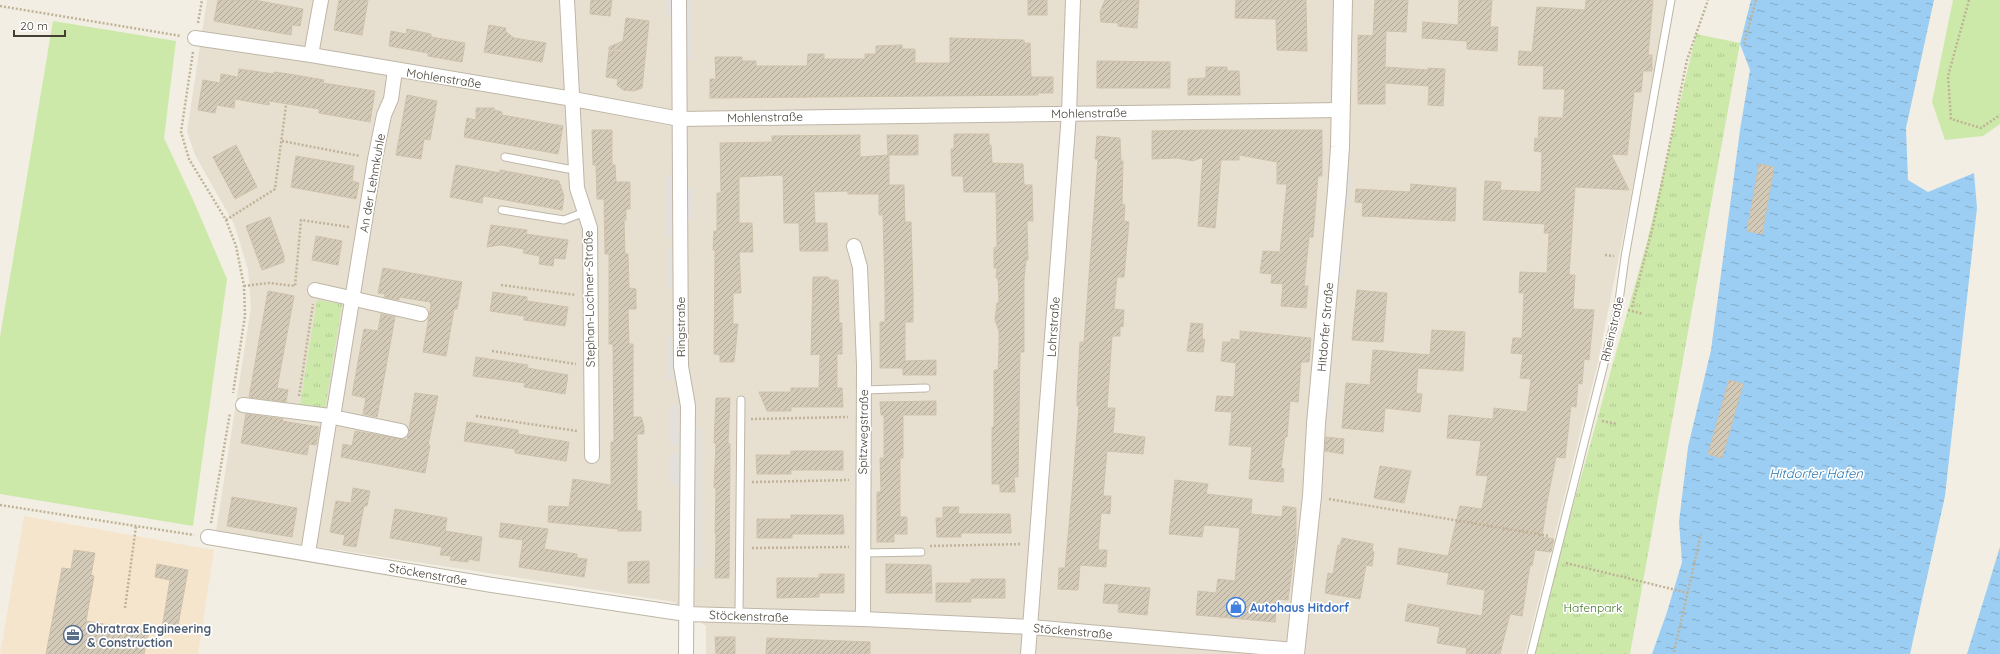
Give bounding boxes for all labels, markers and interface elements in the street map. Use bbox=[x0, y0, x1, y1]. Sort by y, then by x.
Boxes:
scale bar bbox=[14, 12, 65, 38]
text: 20 m bbox=[20, 18, 48, 33]
street label: Mohlenstraße bbox=[405, 65, 483, 91]
street label: Mohlenstraße bbox=[1051, 105, 1127, 121]
street label: Mohlenstraße bbox=[727, 109, 803, 125]
street label: An der Lehmkuhle bbox=[356, 132, 388, 234]
street label: Stephan-Lochner-Straße bbox=[580, 230, 598, 368]
street label: Hitdorfer Straße bbox=[1314, 282, 1336, 372]
street label: Rheinstraße bbox=[1597, 295, 1627, 363]
street label: Lohrstraße bbox=[1043, 296, 1063, 358]
street label: Ringstraße bbox=[673, 297, 688, 357]
street label: Spitzwegstraße bbox=[855, 389, 871, 475]
water label: Hitdorfer Hafen bbox=[1769, 465, 1863, 481]
street label: Stöckenstraße bbox=[387, 560, 469, 588]
shop icon: Autohaus Hitdorf bbox=[1225, 596, 1247, 618]
place label: Autohaus Hitdorf bbox=[1250, 600, 1350, 615]
park label: Hafenpark bbox=[1563, 600, 1623, 615]
street label: Stöckenstraße bbox=[709, 607, 789, 625]
street label: Stöckenstraße bbox=[1033, 620, 1114, 642]
place label: Ohratrax Engineering & Construction bbox=[87, 621, 211, 650]
office icon: Ohratrax Engineering & Construction bbox=[62, 624, 84, 646]

